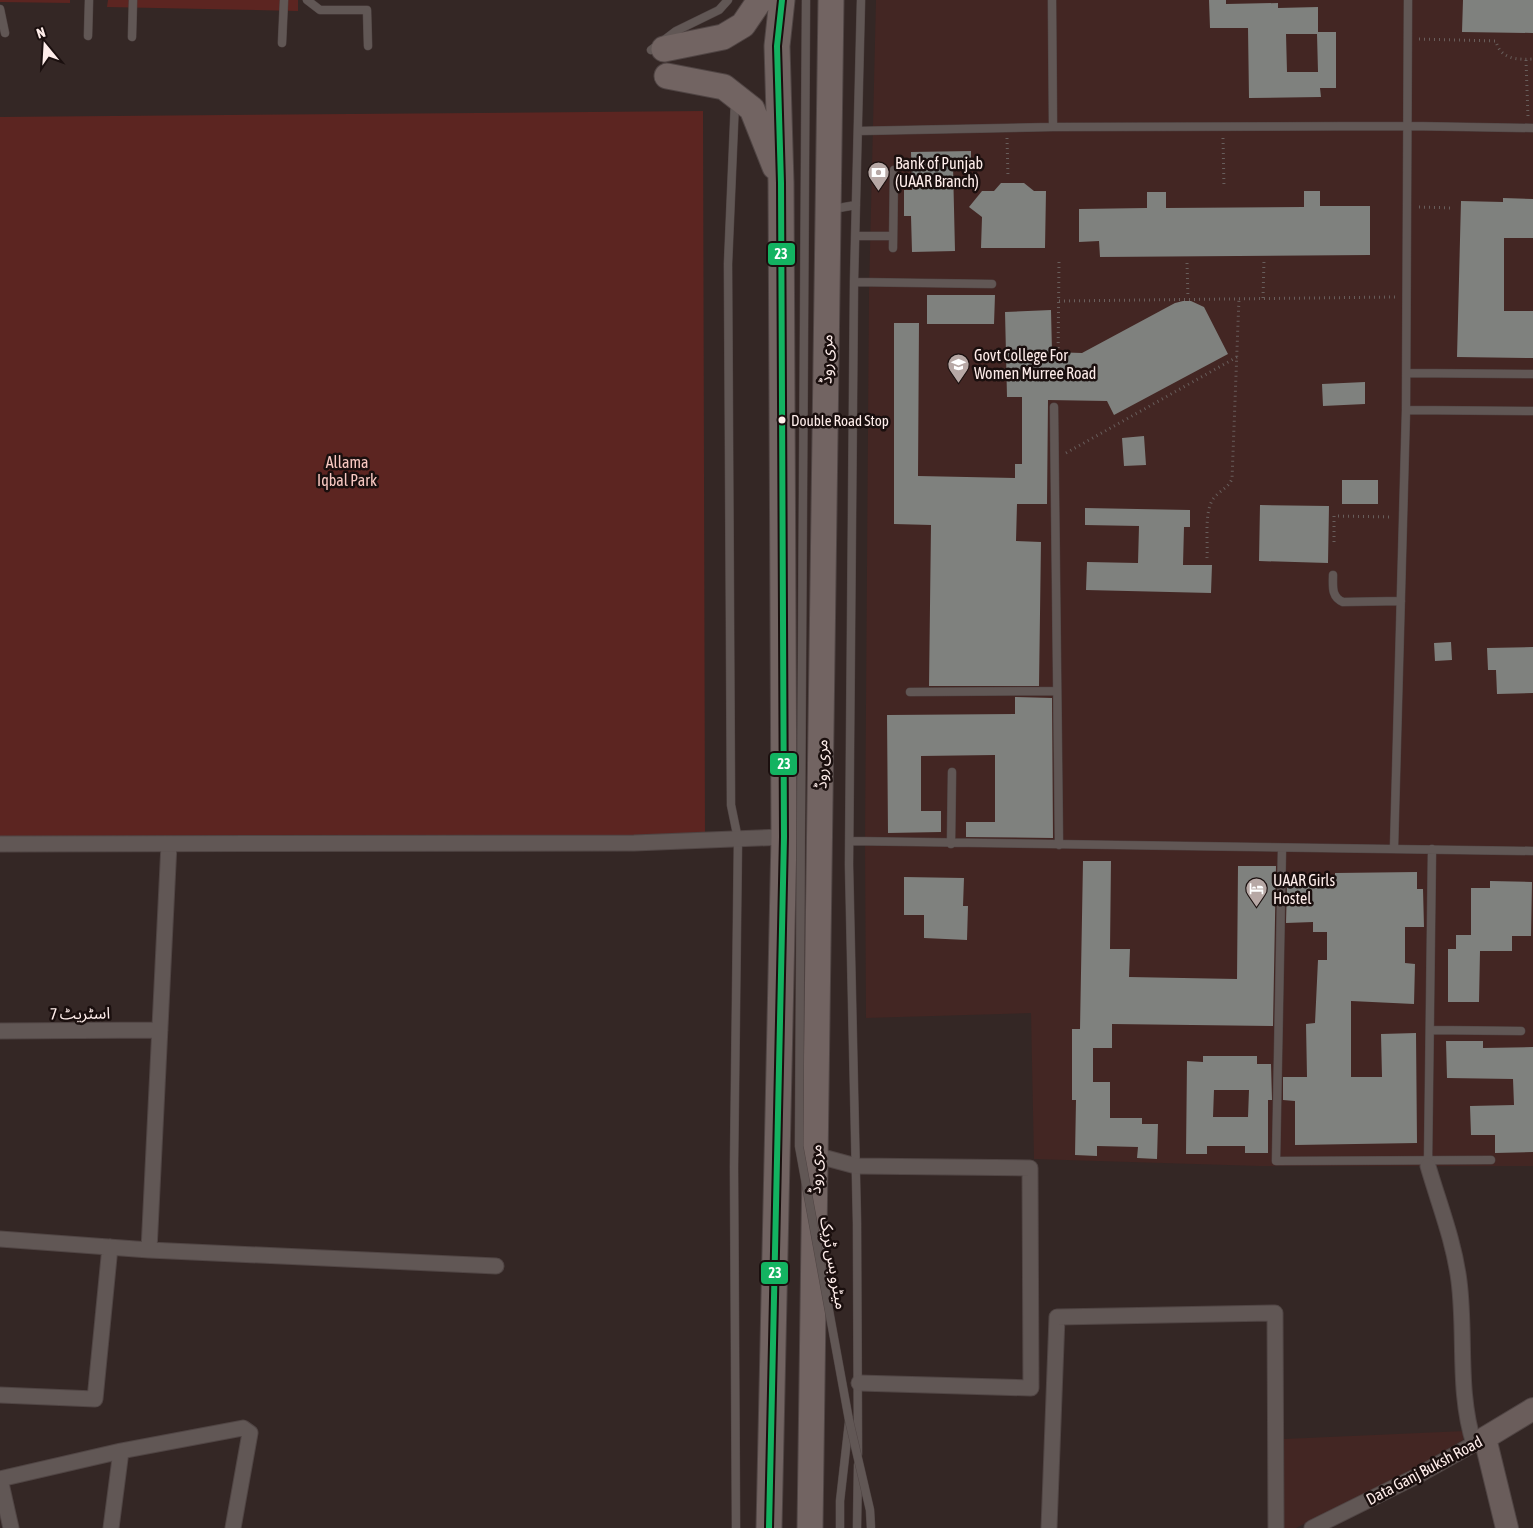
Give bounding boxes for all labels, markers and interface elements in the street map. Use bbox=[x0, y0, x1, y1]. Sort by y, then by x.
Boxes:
north arrow bbox=[20, 20, 70, 70]
text: N bbox=[35, 24, 47, 42]
place label: Bank of Punjab (UAAR Branch) bbox=[895, 154, 983, 191]
bank icon: Bank of Punjab (UAAR Branch) bbox=[867, 160, 891, 191]
line badge: 23 bbox=[767, 242, 796, 266]
text: 23 bbox=[774, 246, 788, 262]
street label: مری روڈ bbox=[817, 334, 836, 384]
place label: Govt College For Women Murree Road bbox=[974, 346, 1096, 382]
school or university icon: Govt College For Women Murree Road bbox=[946, 352, 970, 383]
place label: Double Road Stop bbox=[791, 412, 889, 429]
marker: Double Road Stop bbox=[777, 415, 787, 425]
park label: Allama Iqbal Park bbox=[317, 453, 377, 490]
street label: مری روڈ bbox=[812, 739, 831, 789]
line badge: 23 bbox=[769, 752, 798, 776]
text: 23 bbox=[777, 756, 791, 772]
place label: UAAR Girls Hostel bbox=[1273, 871, 1335, 907]
hotel icon: UAAR Girls Hostel bbox=[1245, 877, 1269, 908]
street label: اسٹریٹ 7 bbox=[50, 1003, 110, 1024]
street label: مری روڈ bbox=[806, 1144, 825, 1194]
street label: میٹرو بس ٹریک bbox=[816, 1215, 851, 1311]
line badge: 23 bbox=[760, 1261, 789, 1285]
text: 23 bbox=[768, 1265, 782, 1281]
street label: Data Ganj Buksh Road bbox=[1363, 1432, 1486, 1509]

